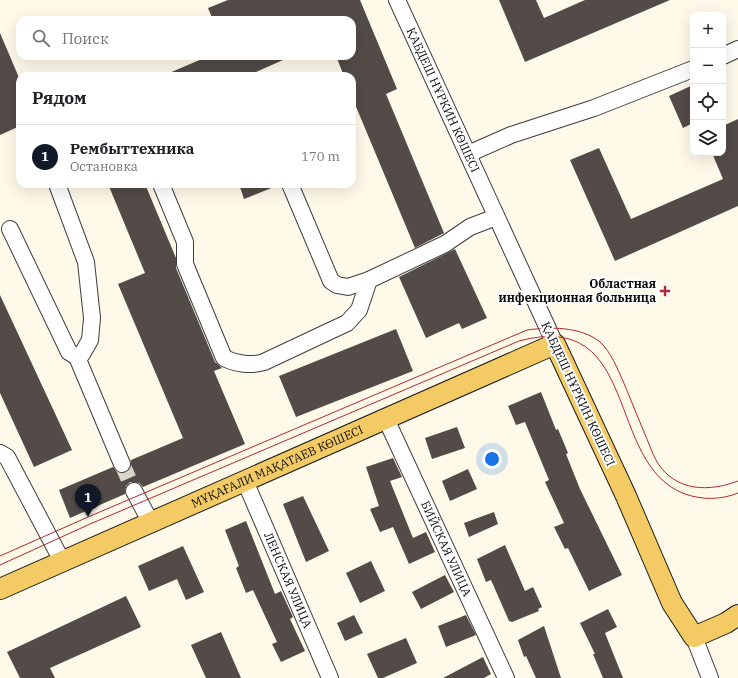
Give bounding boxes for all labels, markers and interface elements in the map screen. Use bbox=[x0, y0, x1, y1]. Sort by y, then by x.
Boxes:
map controls bbox=[690, 12, 726, 156]
button: + bbox=[690, 12, 726, 48]
search box bbox=[16, 16, 356, 60]
street label: ҚАБДЕШ НҰРКИН КӨШЕСІ bbox=[404, 25, 483, 175]
icon: search bbox=[30, 27, 52, 49]
text: Поиск bbox=[62, 29, 109, 48]
button: − bbox=[690, 48, 726, 84]
button: locate bbox=[690, 84, 726, 120]
text: Рядом bbox=[32, 87, 87, 109]
button: layers bbox=[690, 120, 726, 156]
text: Рембыттехника bbox=[70, 139, 194, 158]
text: 1 bbox=[41, 148, 49, 165]
text: 170 m bbox=[301, 148, 340, 165]
text: Остановка bbox=[70, 158, 138, 175]
place label: Областная инфекционная больница bbox=[499, 276, 656, 305]
marker: Областная инфекционная больница bbox=[659, 285, 671, 297]
street label: ҚАБДЕШ НҰРКИН КӨШЕСІ bbox=[538, 319, 619, 468]
street label: МҰҚАҒАЛИ МАҚАТАЕВ КӨШЕСІ bbox=[189, 422, 365, 511]
your location bbox=[482, 449, 502, 469]
pin: 1 bbox=[75, 484, 101, 517]
street label: БИЙСКАЯ УЛИЦА bbox=[418, 498, 476, 599]
street label: ЛЕНСКАЯ УЛИЦА bbox=[261, 530, 316, 631]

